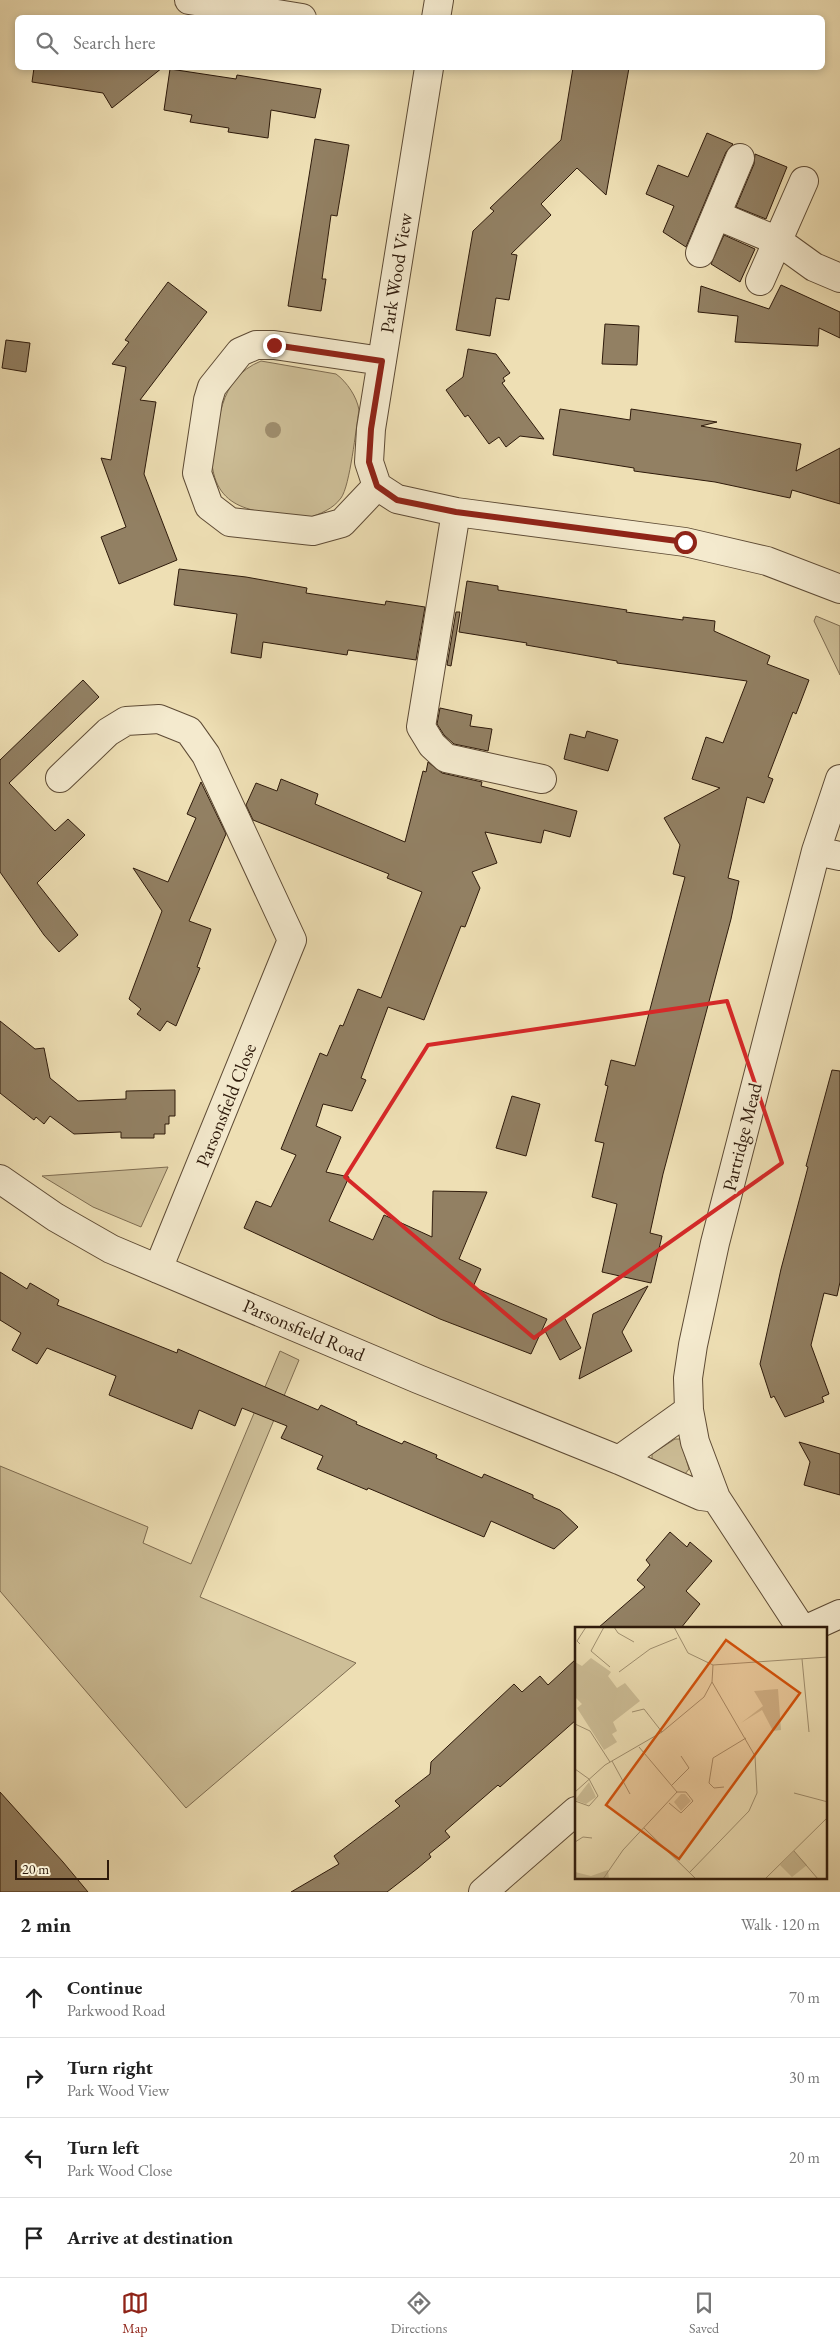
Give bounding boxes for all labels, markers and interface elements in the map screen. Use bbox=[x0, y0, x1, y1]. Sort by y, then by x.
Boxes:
search box bbox=[15, 15, 825, 70]
icon: search bbox=[33, 29, 61, 57]
text: Search here bbox=[73, 30, 155, 55]
street label: Park Wood View bbox=[374, 210, 418, 335]
route end bbox=[263, 334, 286, 357]
route start bbox=[674, 531, 697, 554]
street label: Parsonsfield Close bbox=[190, 1039, 262, 1171]
street label: Partridge Mead bbox=[716, 1080, 768, 1194]
street label: Parsonsfield Road bbox=[239, 1293, 369, 1367]
inset map bbox=[575, 1627, 828, 1880]
scale bar bbox=[15, 1857, 109, 1880]
text: 20 m bbox=[22, 1860, 49, 1878]
text: 2 min bbox=[20, 1911, 71, 1938]
text: Walk · 120 m bbox=[741, 1914, 820, 1935]
text: Continue bbox=[67, 1975, 142, 2000]
icon: ahead bbox=[20, 1984, 48, 2012]
text: 70 m bbox=[789, 1987, 820, 2008]
text: Parkwood Road bbox=[67, 2000, 165, 2021]
text: Turn right bbox=[67, 2055, 153, 2080]
icon: right bbox=[20, 2064, 48, 2092]
text: 30 m bbox=[789, 2067, 820, 2088]
text: Park Wood View bbox=[67, 2080, 169, 2101]
text: Turn left bbox=[67, 2135, 139, 2160]
icon: left bbox=[20, 2144, 48, 2172]
text: 20 m bbox=[789, 2147, 820, 2168]
text: Park Wood Close bbox=[67, 2160, 172, 2181]
icon: arrive bbox=[20, 2224, 48, 2252]
text: Arrive at destination bbox=[67, 2225, 233, 2250]
tab: Map bbox=[121, 2289, 149, 2337]
tab: Directions bbox=[391, 2289, 447, 2337]
tab: Saved bbox=[689, 2289, 719, 2337]

